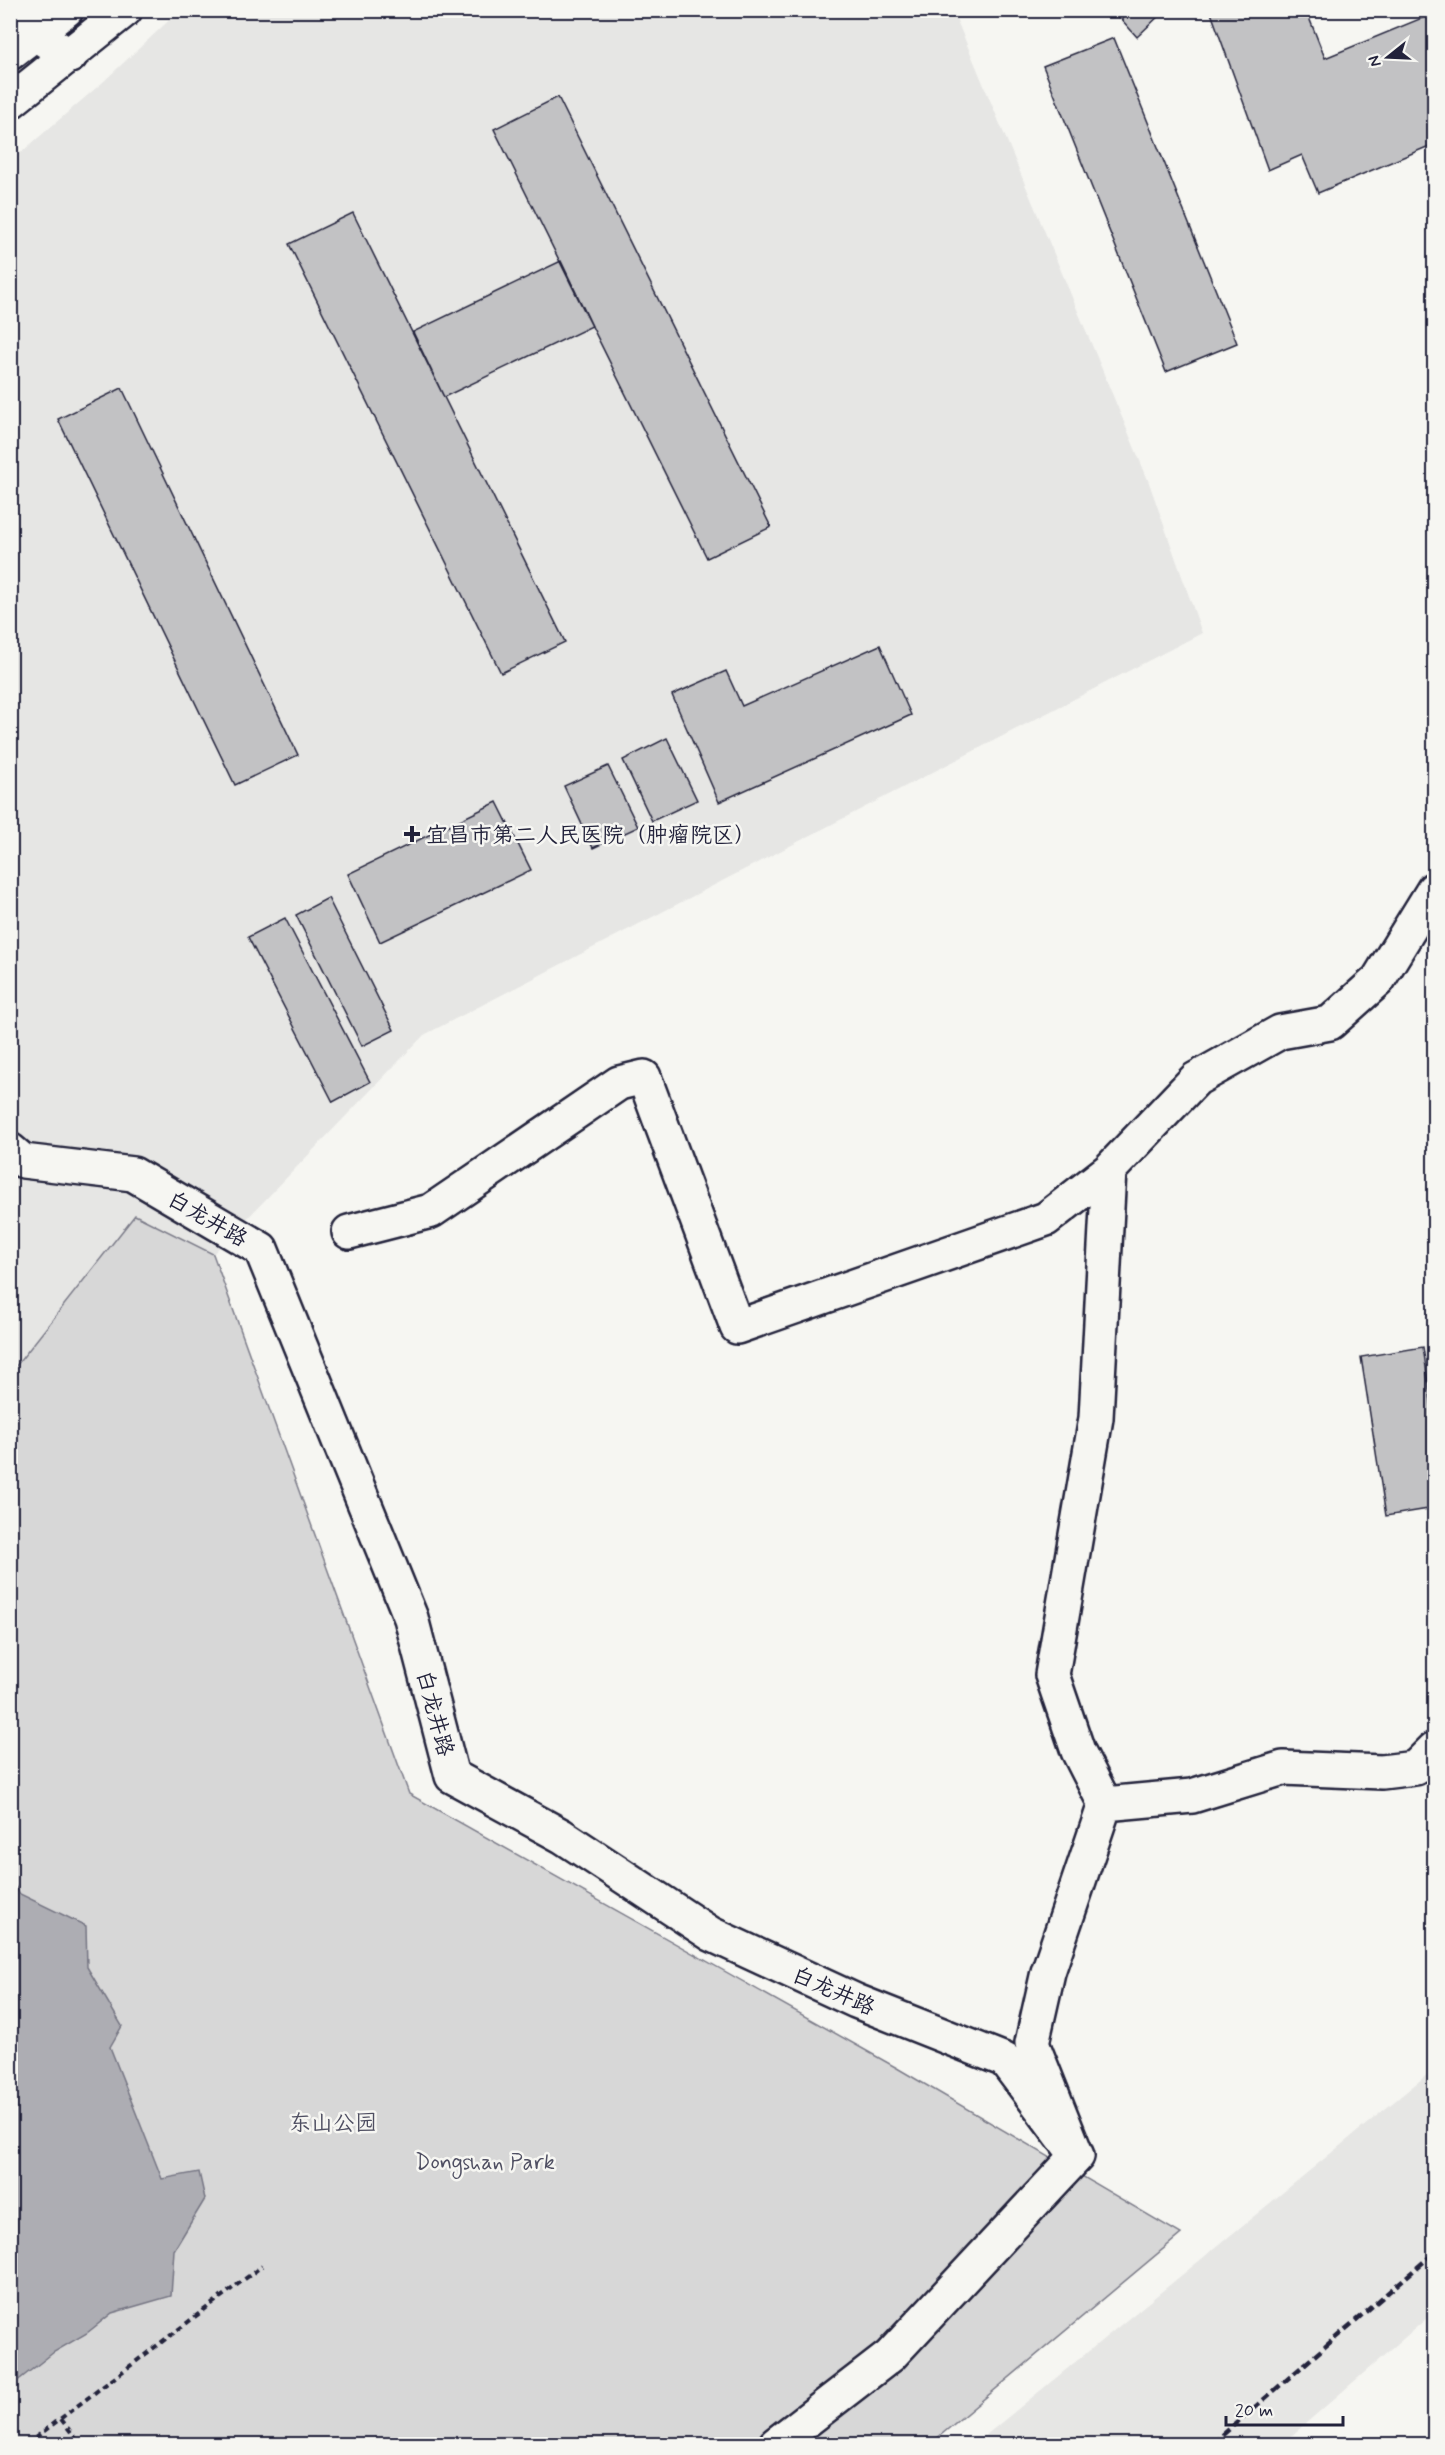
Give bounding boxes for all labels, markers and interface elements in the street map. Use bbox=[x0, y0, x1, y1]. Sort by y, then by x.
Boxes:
north arrow bbox=[1358, 27, 1418, 87]
text: N bbox=[1364, 53, 1387, 69]
place label: 宜昌市第二人民医院（肿瘤院区） bbox=[426, 822, 756, 850]
marker: 宜昌市第二人民医院（肿瘤院区） bbox=[403, 825, 421, 843]
street label: 白龙井路 bbox=[162, 1186, 252, 1254]
street label: 白龙井路 bbox=[409, 1667, 459, 1760]
street label: 白龙井路 bbox=[787, 1961, 879, 2023]
park label: 东山公园 bbox=[289, 2110, 377, 2138]
park label: Dongshan Park bbox=[415, 2149, 555, 2180]
scale bar bbox=[1226, 2389, 1343, 2427]
text: 20 m bbox=[1235, 2399, 1273, 2423]

